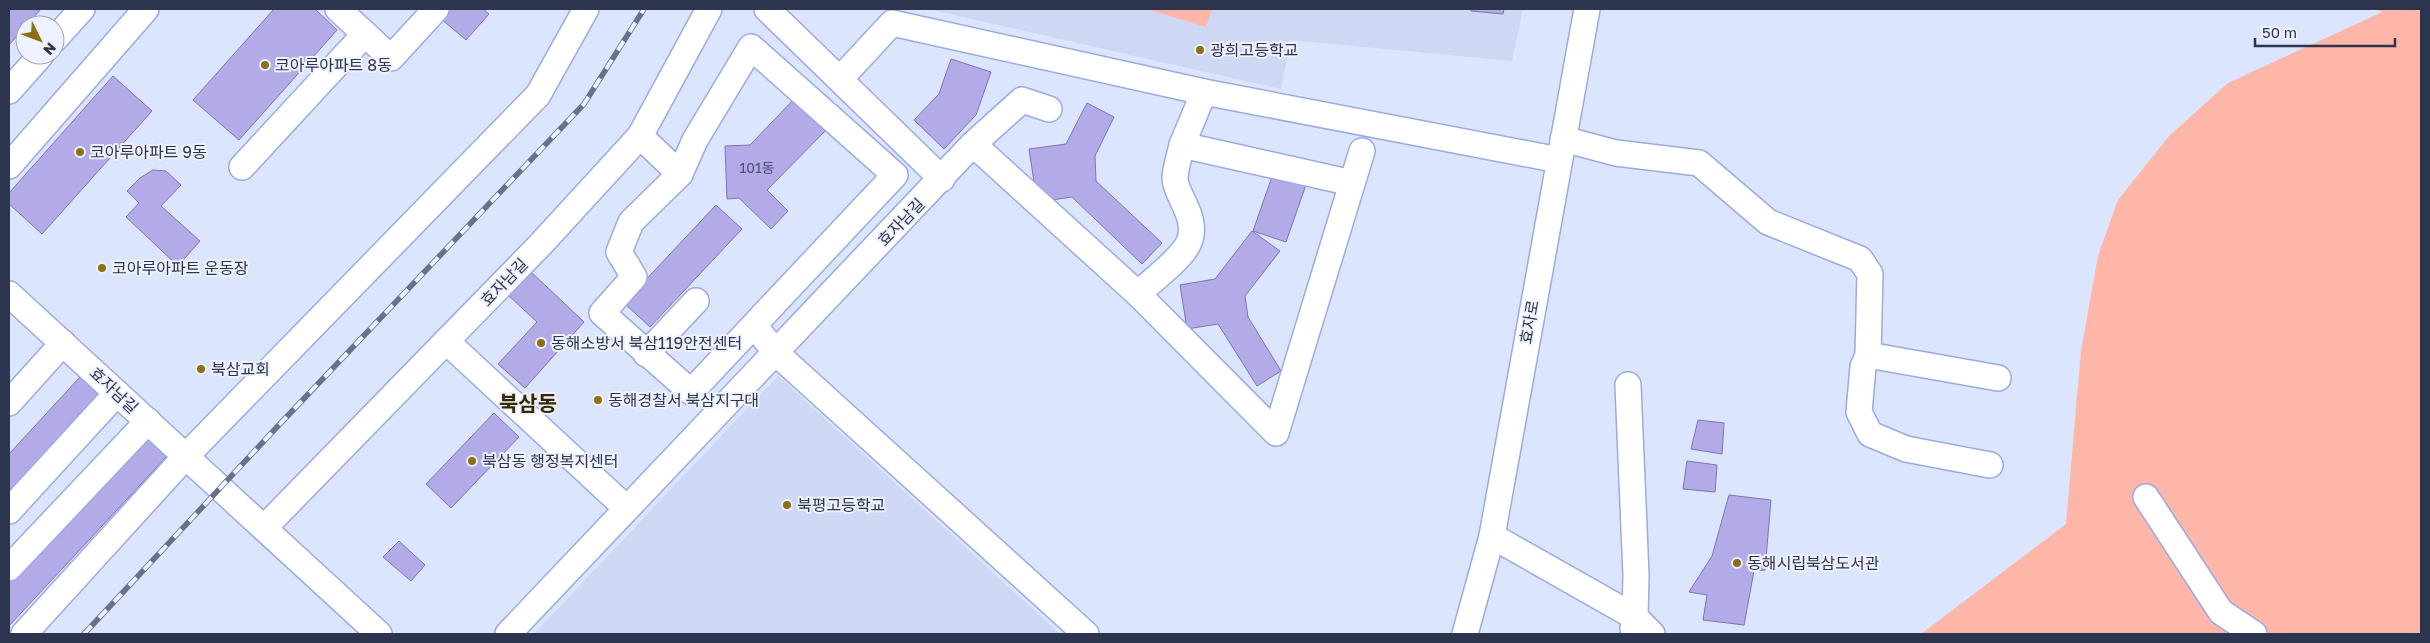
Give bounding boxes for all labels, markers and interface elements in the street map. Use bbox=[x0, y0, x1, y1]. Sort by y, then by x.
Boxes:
north arrow bbox=[15, 15, 65, 65]
scale bar bbox=[2255, 15, 2395, 47]
text: 50 m bbox=[2262, 23, 2297, 41]
text: N bbox=[40, 39, 60, 59]
place label: 광희고등학교 bbox=[1210, 40, 1298, 60]
marker: 광희고등학교 bbox=[1194, 44, 1206, 56]
place label: 코아루아파트 8동 bbox=[275, 55, 392, 75]
marker: 코아루아파트 8동 bbox=[259, 59, 271, 71]
place label: 코아루아파트 9동 bbox=[90, 142, 207, 162]
marker: 코아루아파트 9동 bbox=[74, 146, 86, 158]
house number: 101동 bbox=[739, 159, 775, 176]
street label: 효자남길 bbox=[873, 194, 929, 250]
street label: 효자남길 bbox=[476, 254, 532, 310]
place label: 코아루아파트 운동장 bbox=[112, 258, 249, 278]
marker: 코아루아파트 운동장 bbox=[96, 262, 108, 274]
street label: 효자로 bbox=[1515, 298, 1543, 345]
place label: 동해소방서 북삼119안전센터 bbox=[551, 333, 742, 353]
marker: 동해소방서 북삼119안전센터 bbox=[535, 337, 547, 349]
place label: 북삼교회 bbox=[211, 359, 270, 379]
street label: 효자남길 bbox=[86, 363, 142, 417]
marker: 북삼교회 bbox=[195, 363, 207, 375]
district label: 북삼동 bbox=[499, 390, 557, 416]
place label: 동해경찰서 북삼지구대 bbox=[608, 390, 759, 410]
marker: 동해경찰서 북삼지구대 bbox=[592, 394, 604, 406]
place label: 북삼동 행정복지센터 bbox=[482, 451, 618, 471]
marker: 북삼동 행정복지센터 bbox=[466, 455, 478, 467]
place label: 북평고등학교 bbox=[797, 495, 885, 515]
marker: 북평고등학교 bbox=[781, 499, 793, 511]
place label: 동해시립북삼도서관 bbox=[1747, 553, 1880, 573]
marker: 동해시립북삼도서관 bbox=[1731, 557, 1743, 569]

